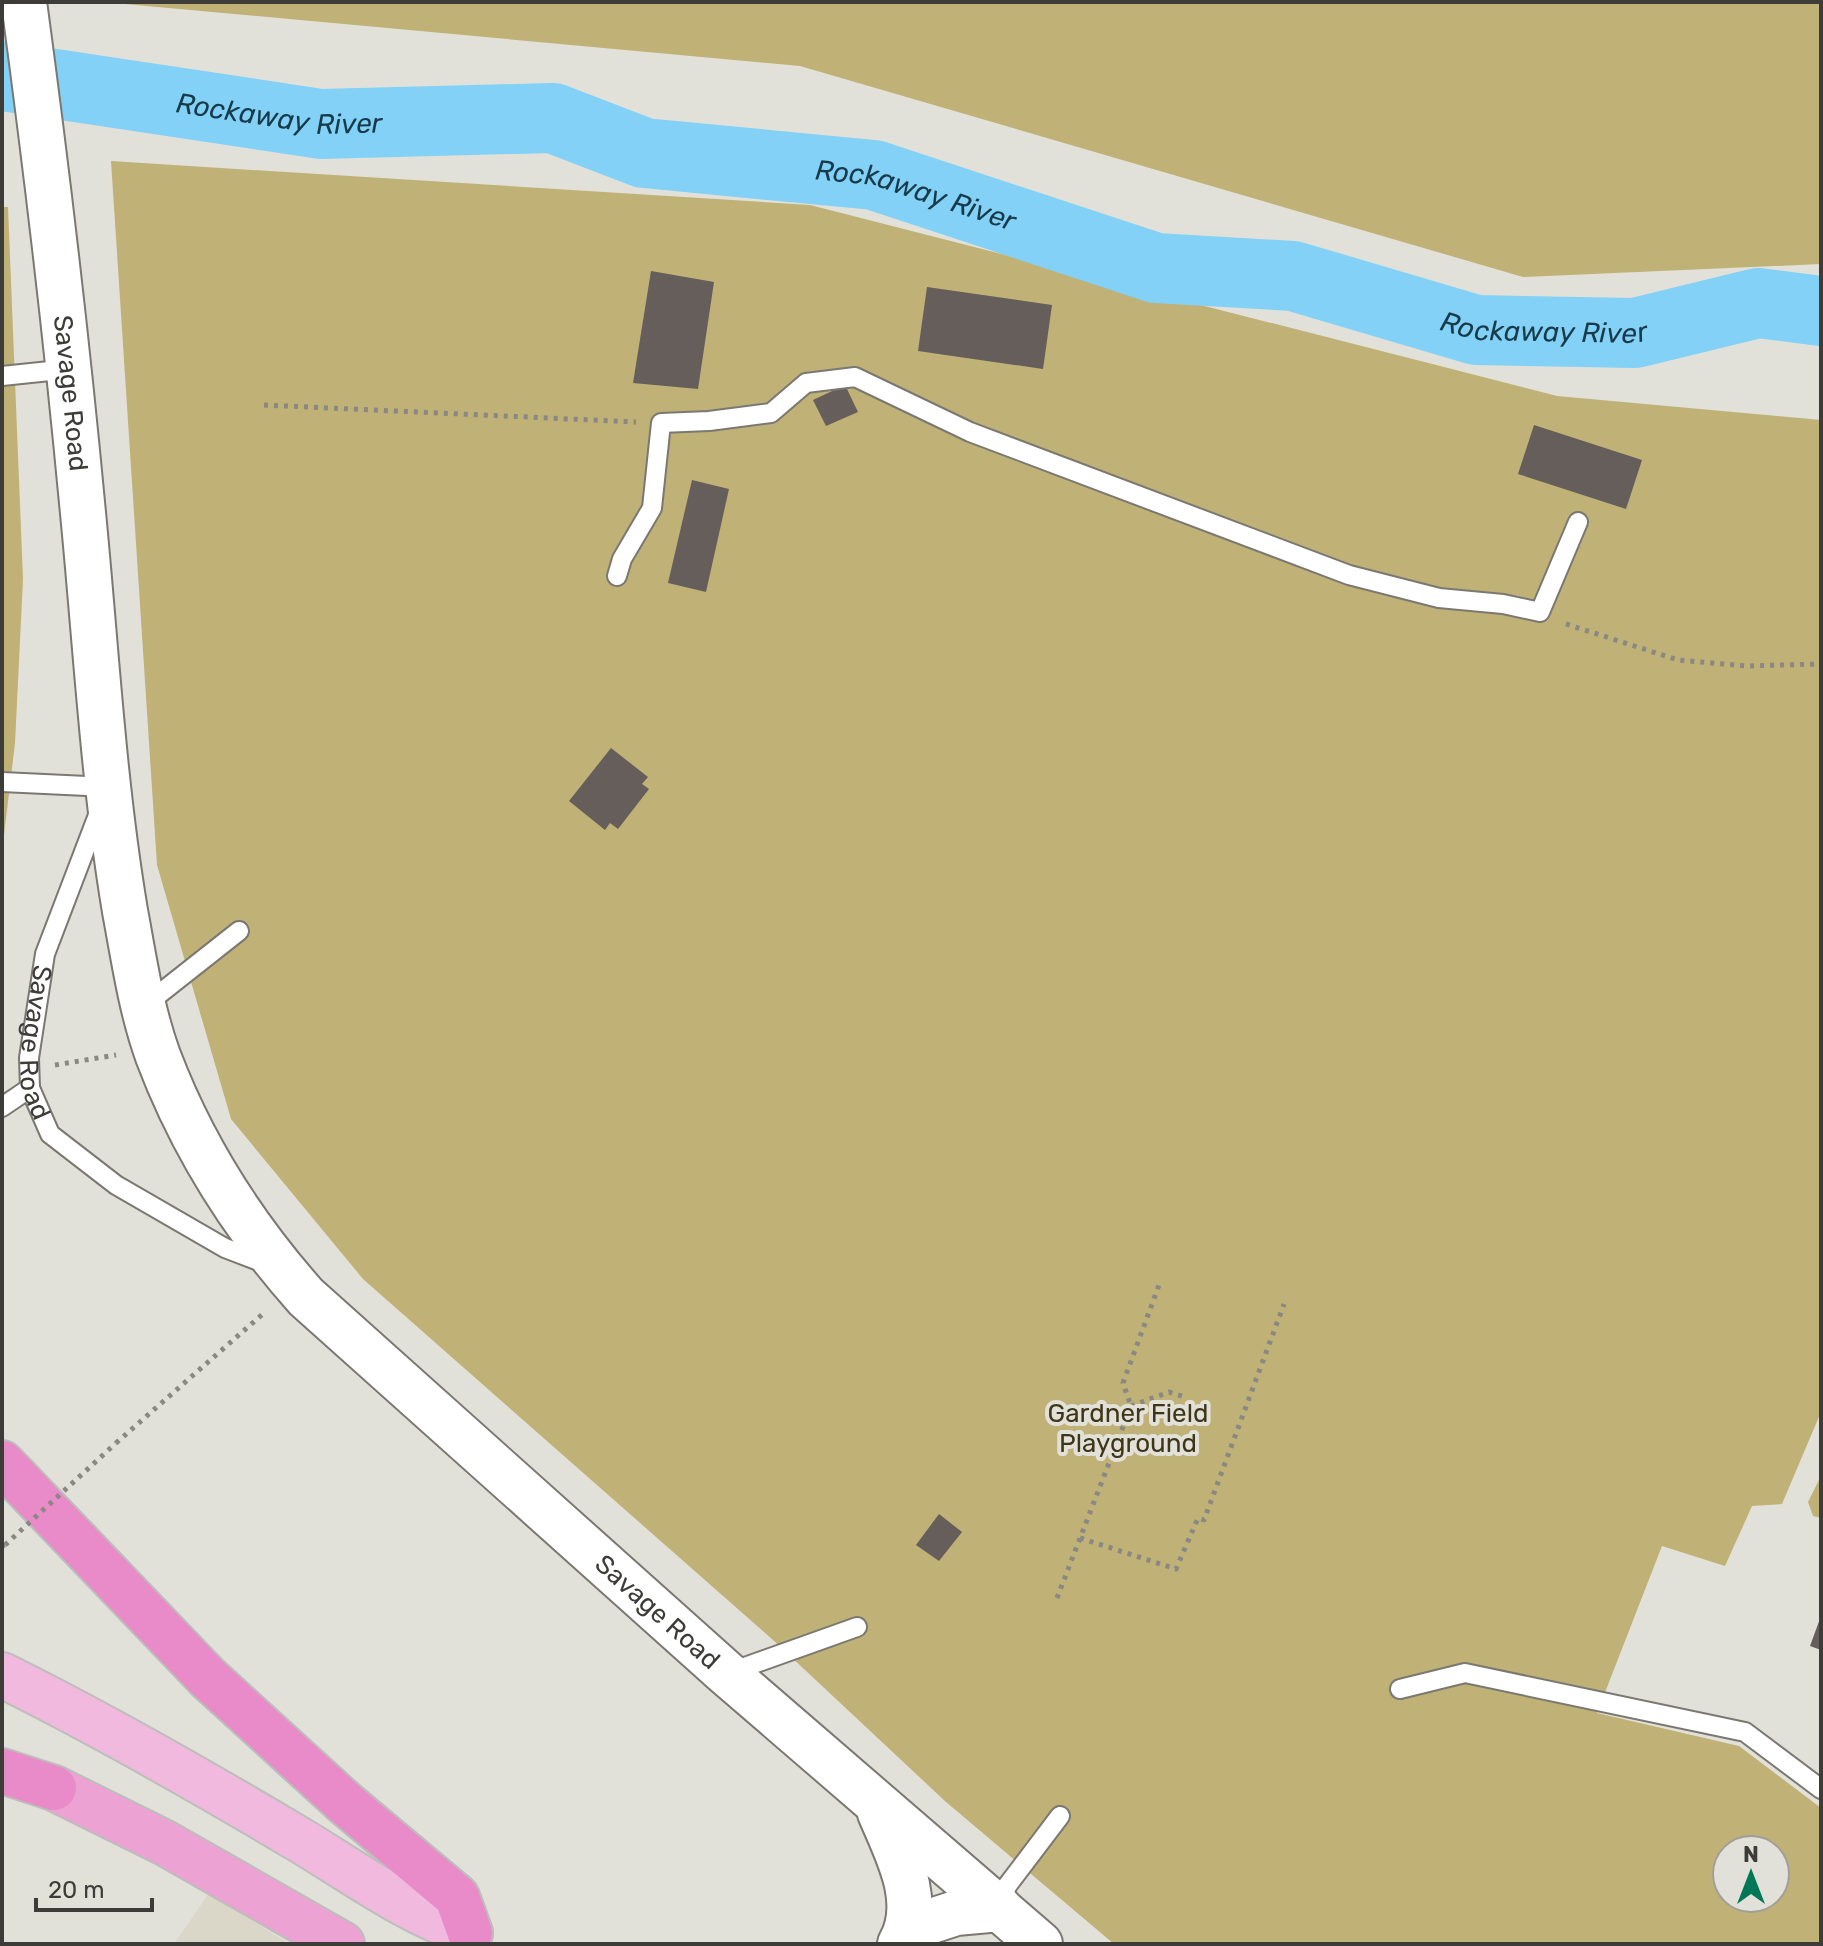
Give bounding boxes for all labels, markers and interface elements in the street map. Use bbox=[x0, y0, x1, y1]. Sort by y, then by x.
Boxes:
water label: Rockaway River bbox=[174, 86, 384, 141]
water label: Rockaway River bbox=[814, 153, 1022, 238]
water label: Rockaway River bbox=[1437, 304, 1652, 350]
street label: Savage Road bbox=[47, 314, 94, 473]
street label: Savage Road bbox=[13, 963, 59, 1124]
park label: Gardner Field Playground bbox=[1048, 1398, 1208, 1459]
street label: Savage Road bbox=[589, 1548, 726, 1676]
north arrow bbox=[1711, 1834, 1791, 1914]
text: N bbox=[1743, 1841, 1759, 1868]
scale bar bbox=[36, 1862, 152, 1912]
text: 20 m bbox=[48, 1876, 105, 1904]

